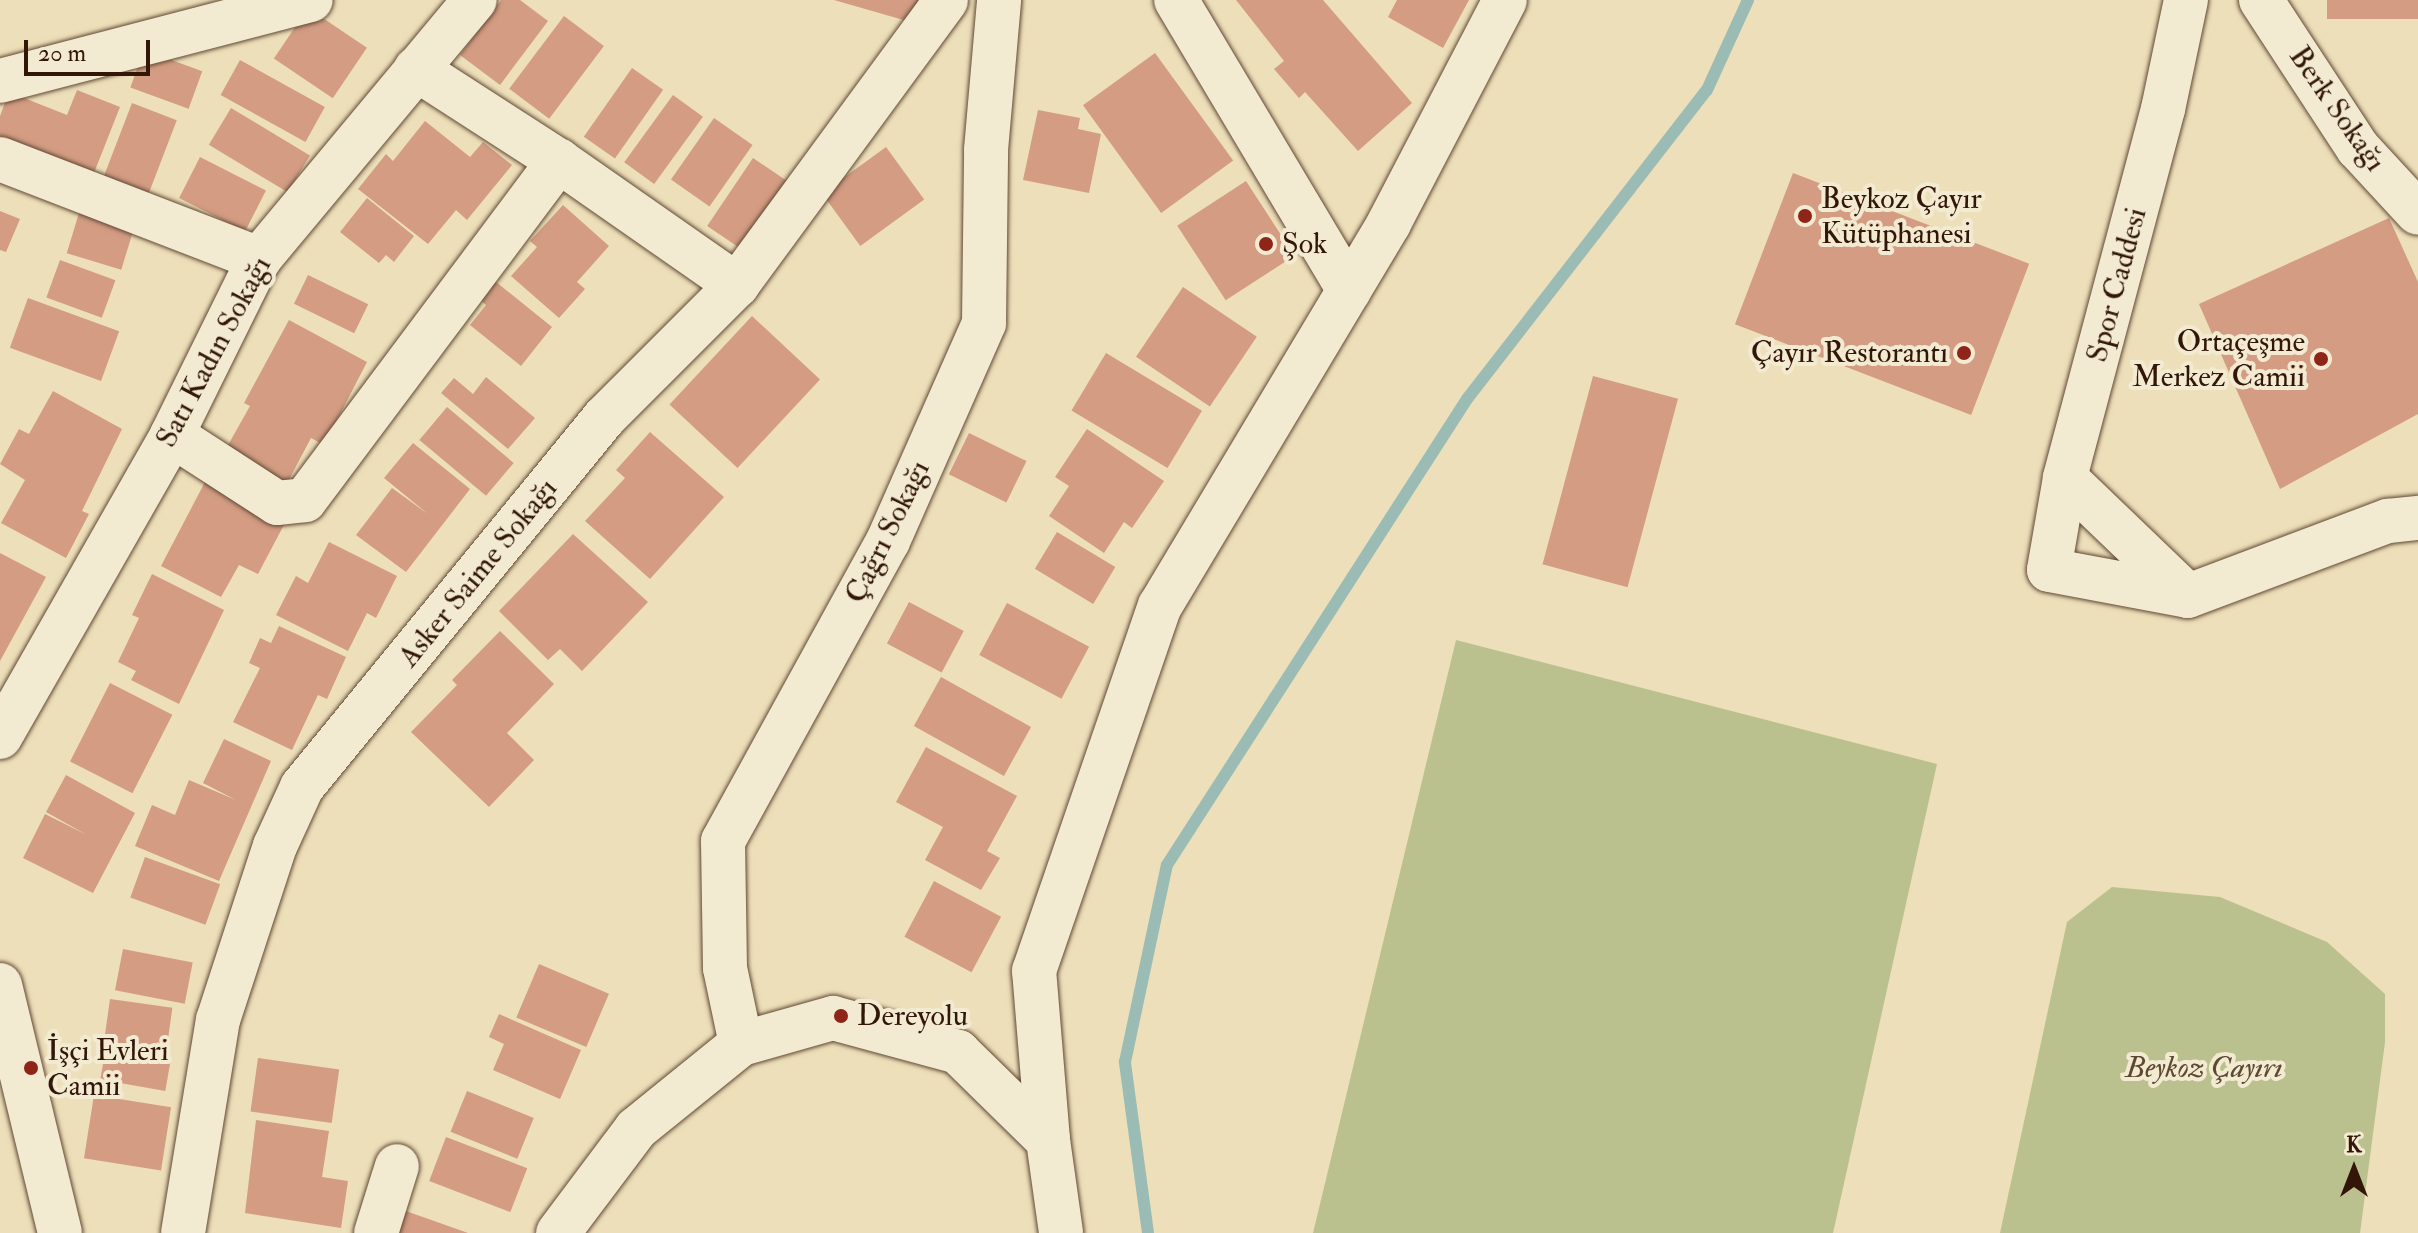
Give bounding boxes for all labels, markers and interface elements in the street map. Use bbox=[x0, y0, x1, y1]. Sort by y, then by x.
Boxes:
scale bar bbox=[28, 24, 154, 74]
text: 20 m bbox=[38, 38, 86, 69]
street label: Berk Sokağı bbox=[2281, 40, 2393, 178]
place label: Beykoz Çayır Kütüphanesi bbox=[1821, 181, 1982, 252]
street label: Spor Caddesi bbox=[2079, 204, 2155, 366]
marker: Beykoz Çayır Kütüphanesi bbox=[1796, 207, 1814, 225]
place label: Şok bbox=[1282, 226, 1327, 262]
marker: Şok bbox=[1257, 235, 1275, 253]
street label: Satı Kadın Sokağı bbox=[149, 250, 279, 454]
place label: Ortaçeşme Merkez Camii bbox=[2132, 324, 2305, 394]
place label: Çayır Restorantı bbox=[1751, 335, 1948, 371]
marker: Çayır Restorantı bbox=[1955, 344, 1973, 362]
marker: Ortaçeşme Merkez Camii bbox=[2312, 350, 2330, 368]
street label: Çağrı Sokağı bbox=[838, 455, 938, 609]
street label: Asker Saime Sokağı bbox=[391, 471, 565, 675]
place label: Dereyolu bbox=[857, 998, 968, 1034]
marker: Dereyolu bbox=[832, 1007, 850, 1025]
place label: İşçi Evleri Camii bbox=[47, 1033, 169, 1104]
park label: Beykoz Çayırı bbox=[2125, 1050, 2283, 1086]
marker: İşçi Evleri Camii bbox=[22, 1059, 40, 1077]
north arrow bbox=[2314, 1129, 2394, 1209]
text: K bbox=[2346, 1131, 2362, 1159]

